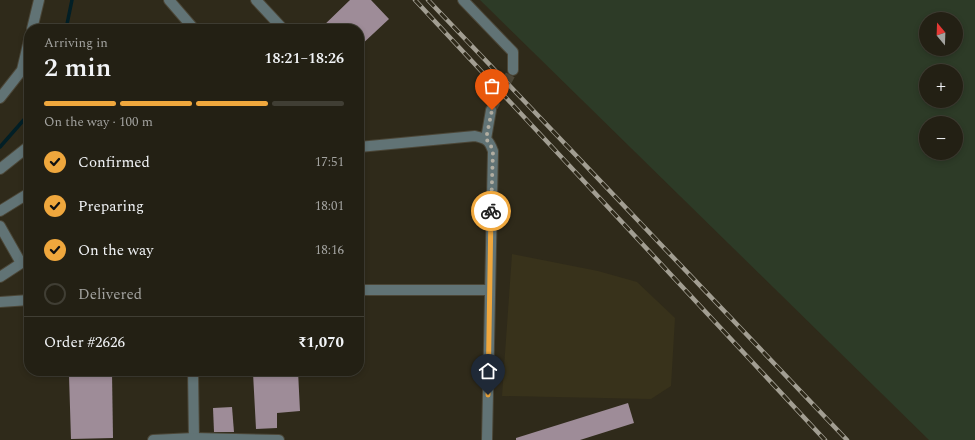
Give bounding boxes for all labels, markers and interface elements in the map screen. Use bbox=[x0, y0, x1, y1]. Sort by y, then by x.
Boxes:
north arrow bbox=[919, 12, 963, 56]
map controls bbox=[919, 12, 963, 160]
text: Arriving in bbox=[44, 33, 108, 53]
text: 18:21–18:26 bbox=[264, 47, 344, 70]
text: 2 min bbox=[44, 48, 111, 88]
button: + bbox=[919, 64, 963, 108]
pin bbox=[475, 69, 509, 110]
icon: bag bbox=[481, 75, 503, 97]
text: On the way · 100 m bbox=[44, 112, 153, 132]
button: − bbox=[919, 116, 963, 160]
icon: check bbox=[44, 151, 66, 173]
text: Confirmed bbox=[78, 151, 150, 174]
text: 17:51 bbox=[315, 152, 344, 172]
courier bbox=[471, 191, 511, 231]
icon: check bbox=[44, 195, 66, 217]
text: Preparing bbox=[78, 195, 144, 218]
text: 18:01 bbox=[315, 196, 344, 216]
icon: bike bbox=[480, 200, 502, 222]
icon: check bbox=[44, 239, 66, 261]
text: On the way bbox=[78, 239, 153, 262]
text: 18:16 bbox=[315, 240, 344, 260]
text: Delivered bbox=[78, 283, 142, 306]
text: Order #2626 bbox=[44, 331, 125, 354]
text: ₹1,070 bbox=[298, 331, 344, 354]
pin bbox=[471, 354, 505, 395]
icon: home bbox=[477, 360, 499, 382]

